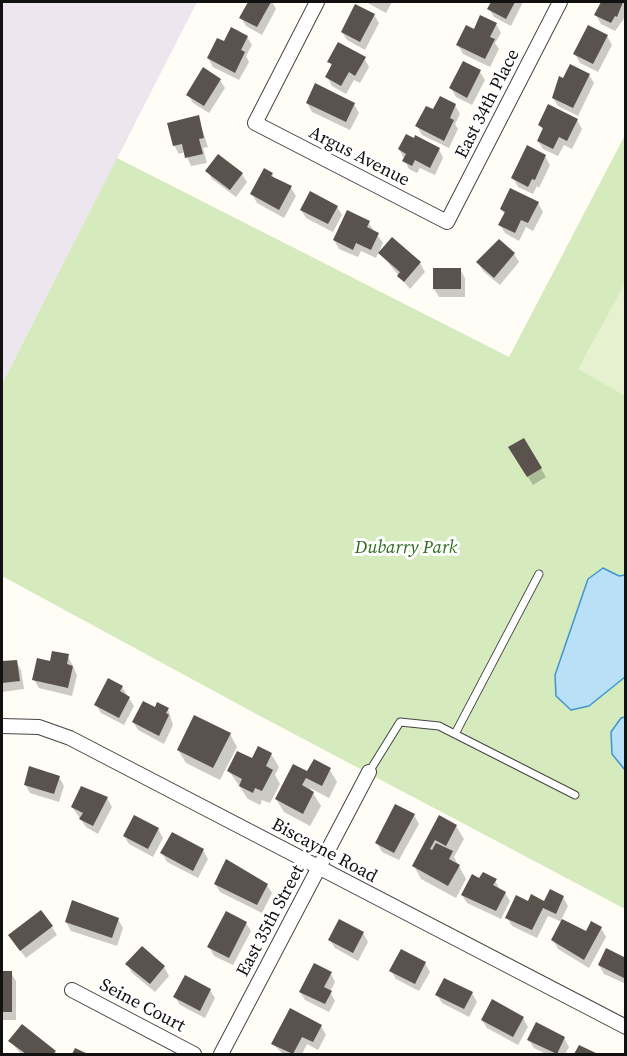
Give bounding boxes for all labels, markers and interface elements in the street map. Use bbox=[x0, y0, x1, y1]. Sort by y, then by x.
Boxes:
street label: East 34th Place bbox=[451, 46, 525, 162]
street label: Argus Avenue bbox=[305, 122, 413, 192]
park label: Dubarry Park bbox=[355, 537, 457, 559]
street label: Biscayne Road bbox=[267, 814, 381, 888]
street label: East 35th Street bbox=[233, 862, 309, 980]
street label: Seine Court bbox=[96, 975, 188, 1037]

